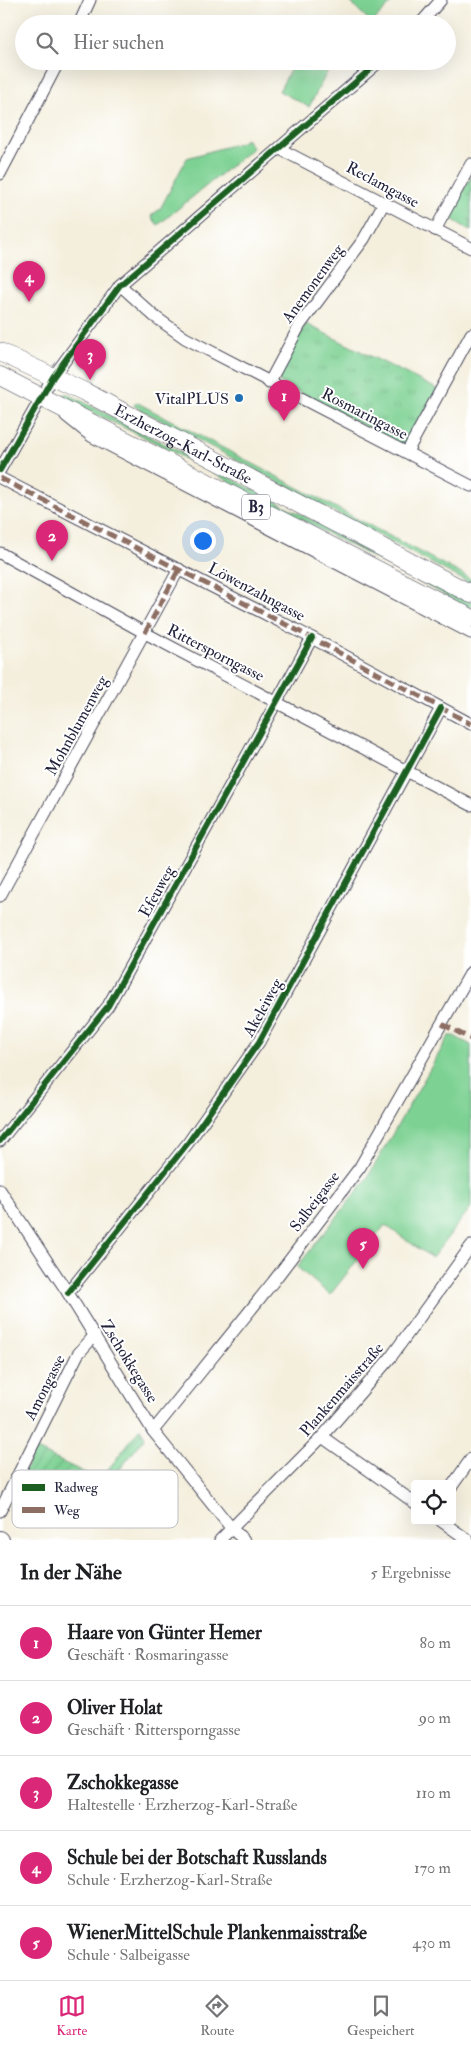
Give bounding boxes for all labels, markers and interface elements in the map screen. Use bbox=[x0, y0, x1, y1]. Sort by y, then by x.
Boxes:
search box bbox=[15, 15, 456, 70]
icon: search bbox=[33, 29, 61, 57]
text: Hier suchen bbox=[73, 31, 164, 55]
street label: Reclamgasse bbox=[343, 157, 423, 213]
street label: Anemonenweg bbox=[277, 239, 349, 328]
pin: 4 bbox=[13, 261, 45, 302]
pin: 3 bbox=[74, 339, 106, 380]
pin: 1 bbox=[268, 380, 300, 421]
street label: Rosmaringasse bbox=[318, 384, 411, 444]
place label: VitalPLUS bbox=[155, 389, 229, 409]
marker: VitalPLUS bbox=[233, 392, 245, 404]
street label: Erzherzog-Karl-Straße bbox=[111, 400, 256, 489]
road number: B3 bbox=[242, 494, 270, 520]
pin: 2 bbox=[36, 520, 68, 561]
your location bbox=[190, 528, 216, 554]
street label: Löwenzahngasse bbox=[205, 558, 309, 626]
street label: Rittersporngasse bbox=[163, 620, 268, 687]
street label: Mohnblumenweg bbox=[41, 671, 113, 779]
street label: Efeuweg bbox=[135, 861, 180, 921]
street label: Akeleiweg bbox=[238, 974, 288, 1041]
street label: Salbeigasse bbox=[286, 1167, 344, 1236]
pin: 5 bbox=[347, 1228, 379, 1269]
street label: Zschokkegasse bbox=[96, 1316, 163, 1407]
street label: Plankenmaisstraße bbox=[296, 1338, 388, 1441]
street label: Amongasse bbox=[20, 1351, 70, 1424]
legend bbox=[12, 1470, 178, 1528]
text: Radweg bbox=[54, 1479, 99, 1496]
map controls bbox=[411, 1480, 456, 1525]
button: locate bbox=[411, 1480, 456, 1525]
text: Weg bbox=[53, 1502, 81, 1519]
text: In der Nähe bbox=[20, 1559, 122, 1586]
text: 5 Ergebnisse bbox=[371, 1563, 451, 1583]
text: Haare von Günter Hemer bbox=[67, 1621, 262, 1645]
text: 1 bbox=[33, 1633, 39, 1653]
text: 80 m bbox=[420, 1633, 451, 1653]
text: Geschäft · Rosmaringasse bbox=[67, 1645, 228, 1665]
text: Oliver Holat bbox=[67, 1696, 162, 1720]
text: 2 bbox=[32, 1708, 40, 1728]
text: 90 m bbox=[419, 1708, 451, 1728]
text: Geschäft · Rittersporngasse bbox=[67, 1720, 241, 1740]
text: Zschokkegasse bbox=[67, 1771, 178, 1795]
text: 3 bbox=[33, 1783, 39, 1803]
text: 110 m bbox=[416, 1783, 451, 1803]
text: Haltestelle · Erzherzog-Karl-Straße bbox=[67, 1795, 297, 1815]
text: Schule bei der Botschaft Russlands bbox=[67, 1846, 327, 1870]
text: 4 bbox=[32, 1858, 40, 1878]
text: 170 m bbox=[414, 1858, 451, 1878]
text: Schule · Erzherzog-Karl-Straße bbox=[67, 1870, 272, 1890]
text: WienerMittelSchule Plankenmaisstraße bbox=[67, 1921, 367, 1945]
text: 5 bbox=[32, 1933, 40, 1953]
text: 430 m bbox=[412, 1933, 451, 1953]
text: Schule · Salbeigasse bbox=[67, 1945, 190, 1965]
tab: Karte bbox=[56, 1992, 87, 2039]
tab: Route bbox=[200, 1992, 234, 2039]
tab: Gespeichert bbox=[347, 1992, 415, 2039]

